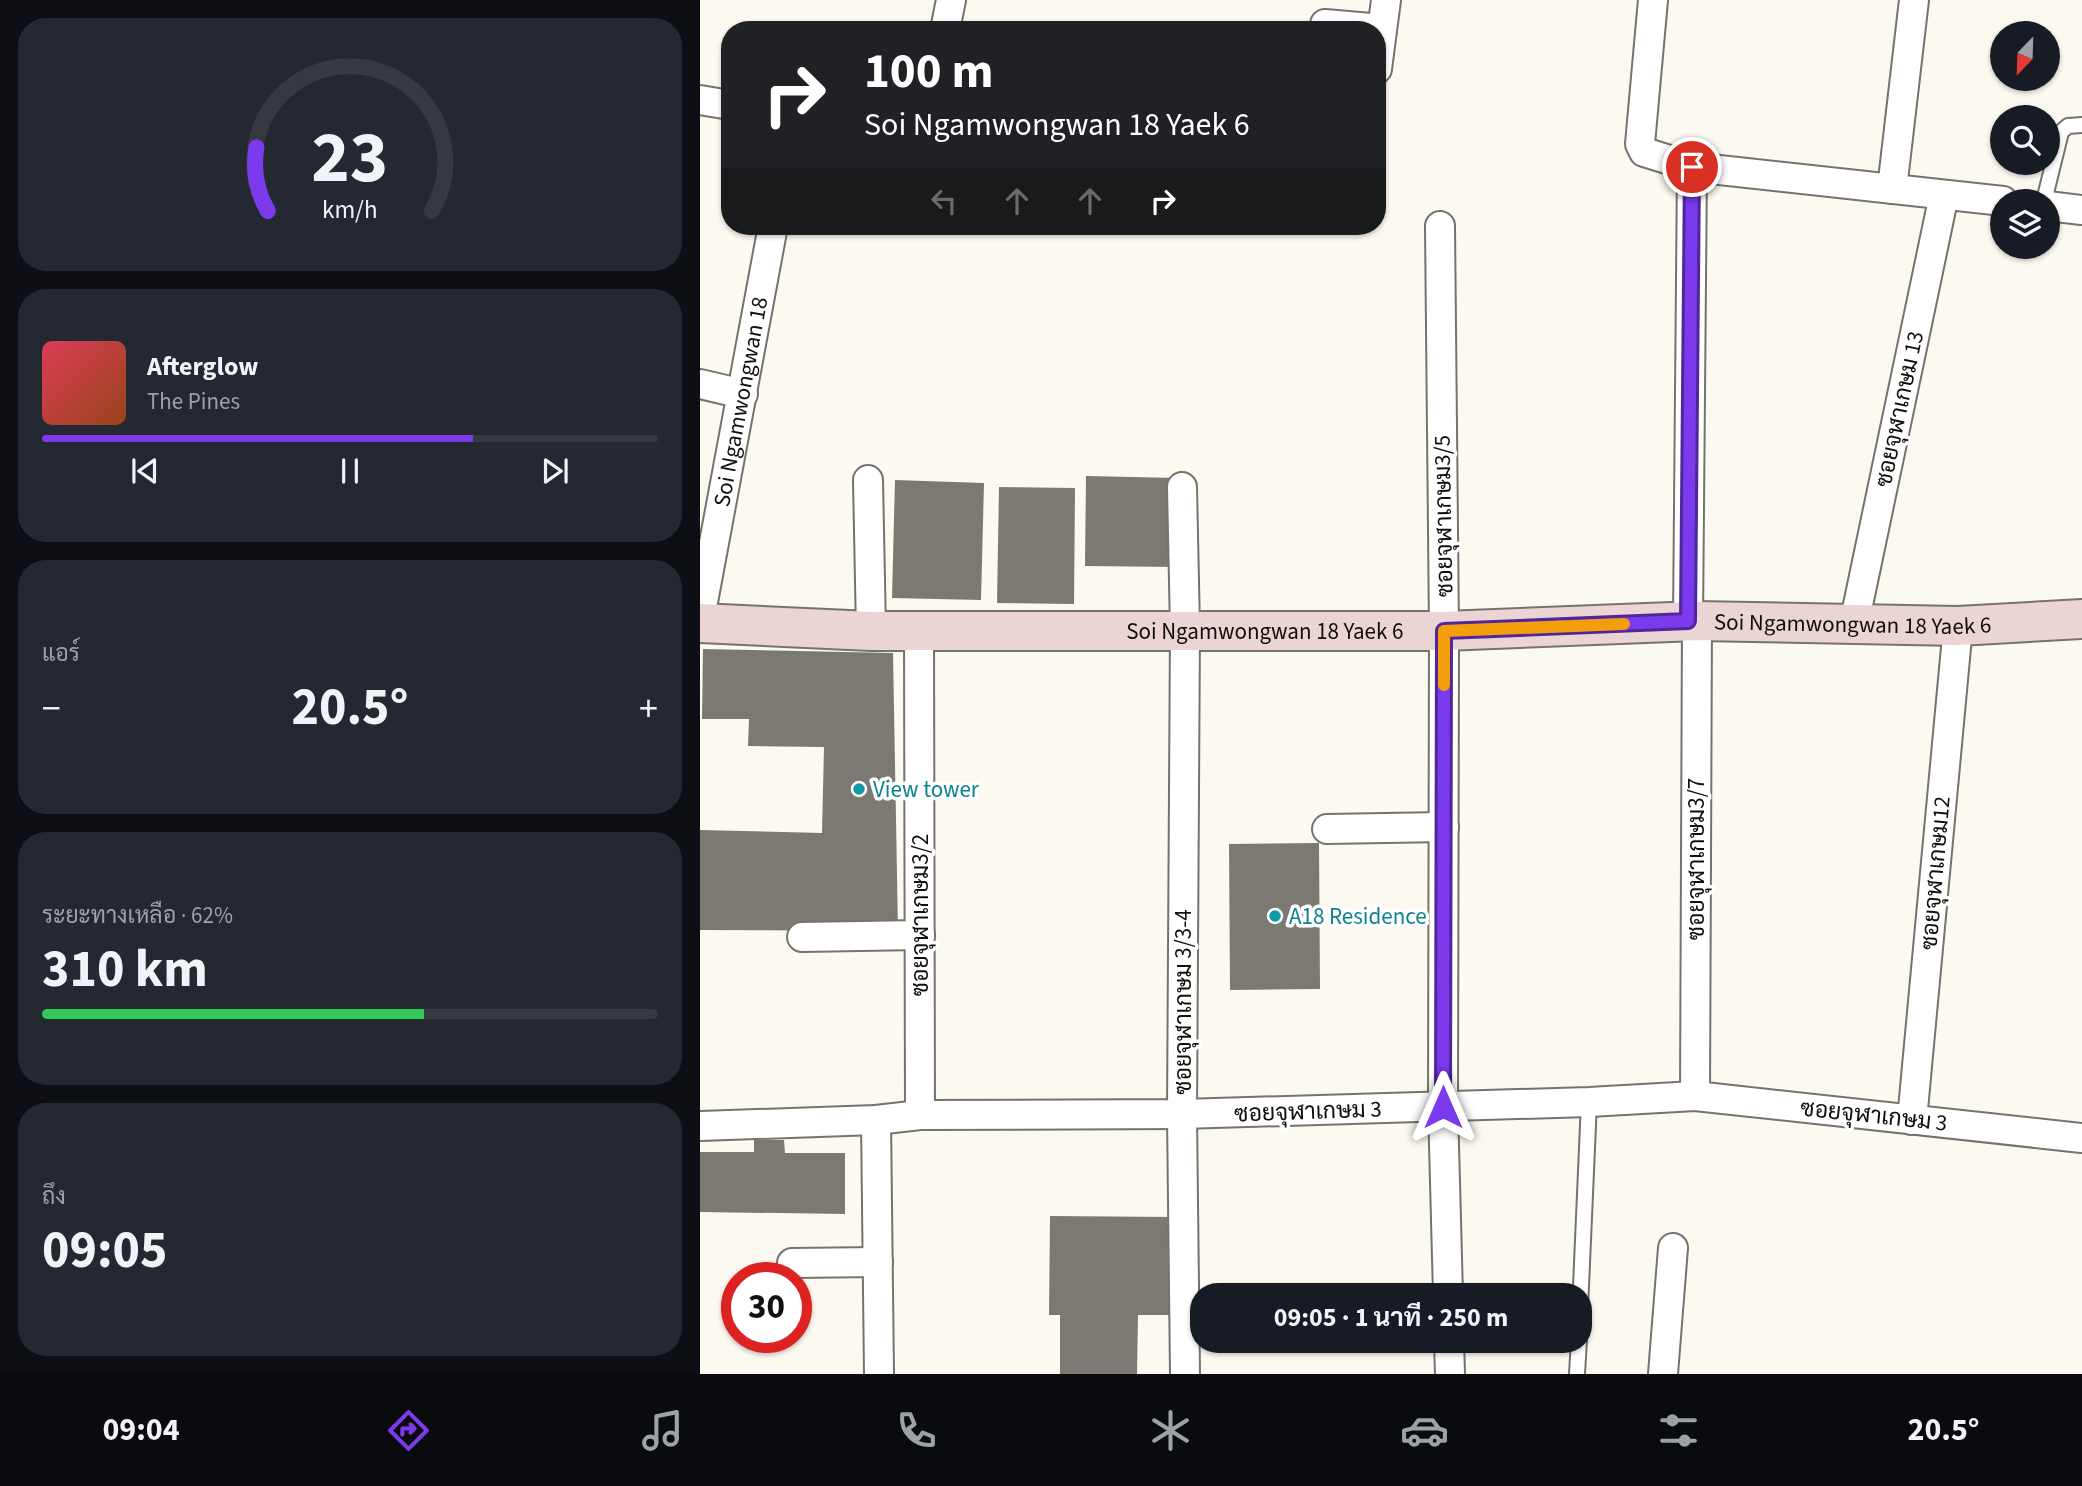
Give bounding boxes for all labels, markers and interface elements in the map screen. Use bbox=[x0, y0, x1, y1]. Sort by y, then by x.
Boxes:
north arrow bbox=[1990, 21, 2060, 91]
map controls bbox=[1990, 21, 2060, 259]
text: 100 m bbox=[864, 37, 993, 107]
icon: right bbox=[749, 49, 840, 140]
text: Soi Ngamwongwan 18 Yaek 6 bbox=[864, 102, 1250, 148]
button: search bbox=[1990, 105, 2060, 175]
text: 23 bbox=[312, 106, 388, 210]
pin bbox=[1662, 137, 1722, 197]
icon: arrive bbox=[1673, 148, 1711, 186]
icon: left bbox=[925, 182, 963, 220]
icon: ahead bbox=[998, 182, 1036, 220]
icon: ahead bbox=[1071, 182, 1109, 220]
icon: right bbox=[1144, 182, 1182, 220]
button: layers bbox=[1990, 189, 2060, 259]
text: km/h bbox=[322, 191, 378, 227]
street label: Soi Ngamwongwan 18 bbox=[705, 294, 776, 509]
street label: ซอยจุฬาเกษม 13 bbox=[1867, 328, 1932, 490]
text: Afterglow bbox=[147, 348, 258, 385]
text: The Pines bbox=[147, 385, 240, 418]
street label: ซอยจุฬาเกษม3/5 bbox=[1426, 435, 1461, 597]
icon: previous bbox=[126, 452, 164, 490]
icon: pause bbox=[331, 452, 369, 490]
icon: next bbox=[536, 452, 574, 490]
street label: Soi Ngamwongwan 18 Yaek 6 bbox=[1714, 605, 1992, 643]
street label: Soi Ngamwongwan 18 Yaek 6 bbox=[1126, 615, 1403, 648]
text: แอร์ bbox=[42, 637, 80, 670]
text: 20.5° bbox=[292, 671, 408, 745]
text: − bbox=[42, 682, 61, 736]
text: + bbox=[639, 682, 658, 736]
place label: View tower bbox=[873, 773, 980, 806]
street label: ซอยจุฬาเกษม3/7 bbox=[1680, 778, 1713, 940]
marker: View tower bbox=[851, 781, 867, 797]
street label: ซอยจุฬาเกษม12 bbox=[1912, 795, 1959, 951]
street label: ซอยจุฬาเกษม3/2 bbox=[904, 834, 937, 996]
text: ระยะทางเหลือ · 62% bbox=[42, 899, 233, 932]
place label: A18 Residence bbox=[1289, 900, 1427, 933]
marker: A18 Residence bbox=[1267, 908, 1283, 924]
street label: ซอยจุฬาเกษม 3/3-4 bbox=[1167, 909, 1200, 1095]
text: 310 km bbox=[42, 933, 208, 1007]
position arrow bbox=[1406, 1070, 1480, 1144]
street label: ซอยจุฬาเกษม 3 bbox=[1799, 1091, 1949, 1140]
street label: ซอยจุฬาเกษม 3 bbox=[1234, 1092, 1382, 1131]
text: ถึง bbox=[42, 1180, 66, 1213]
text: 09:05 bbox=[42, 1214, 167, 1288]
speed limit sign: 30 bbox=[721, 1262, 812, 1353]
text: 09:05 · 1 นาที · 250 m bbox=[1274, 1299, 1508, 1336]
icon: directions bbox=[384, 1406, 433, 1455]
icon: music bbox=[638, 1406, 687, 1455]
icon: phone bbox=[892, 1406, 941, 1455]
icon: climate bbox=[1146, 1406, 1195, 1455]
icon: car bbox=[1400, 1406, 1449, 1455]
icon: filters bbox=[1654, 1406, 1703, 1455]
text: 09:04 bbox=[102, 1407, 180, 1453]
text: 20.5° bbox=[1908, 1407, 1979, 1453]

